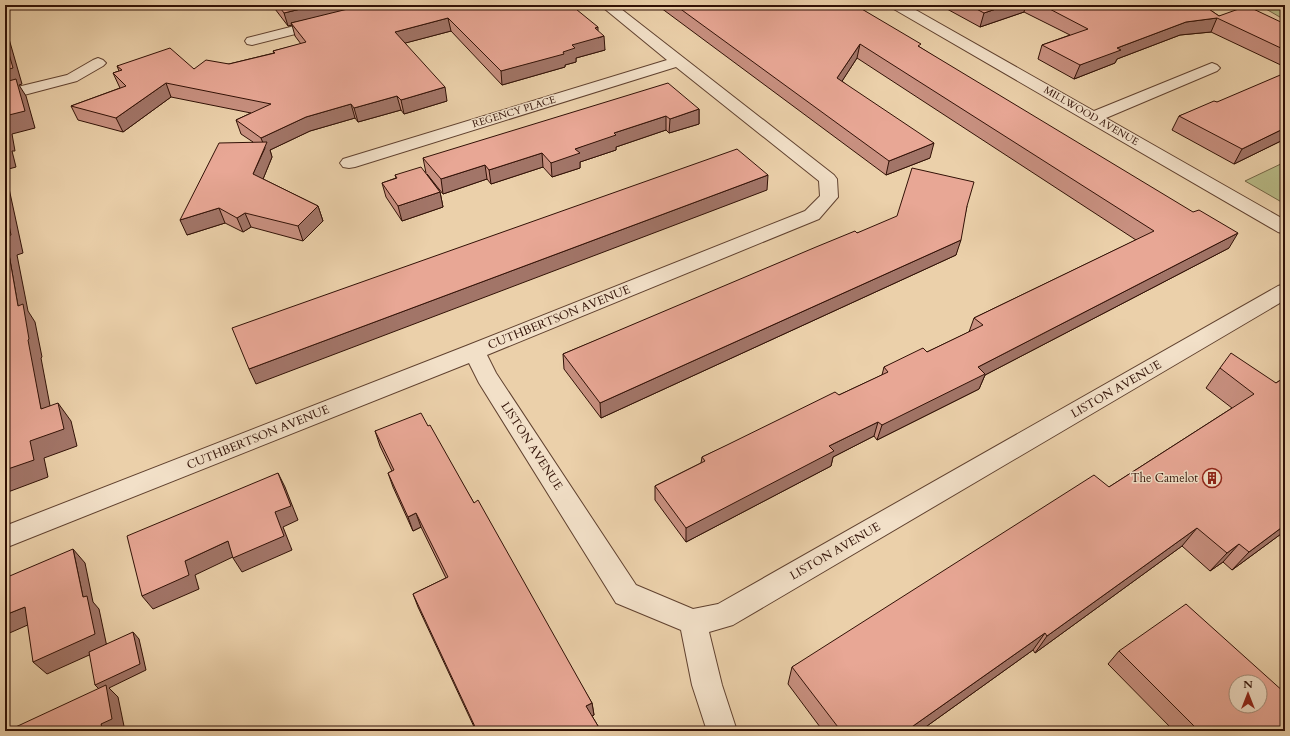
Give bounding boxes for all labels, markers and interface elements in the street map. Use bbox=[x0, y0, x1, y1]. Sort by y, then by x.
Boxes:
street label: MILLWOOD AVENUE bbox=[1041, 83, 1141, 149]
street label: REGENCY PLACE bbox=[471, 93, 557, 131]
street label: CUTHBERTSON AVENUE bbox=[485, 281, 633, 353]
street label: LISTON AVENUE bbox=[1068, 357, 1164, 421]
street label: LISTON AVENUE bbox=[497, 399, 567, 493]
street label: CUTHBERTSON AVENUE bbox=[184, 401, 332, 473]
building icon: The Camelot bbox=[1201, 467, 1223, 489]
place label: The Camelot bbox=[1131, 470, 1198, 486]
street label: LISTON AVENUE bbox=[787, 519, 883, 583]
north arrow bbox=[1228, 674, 1268, 714]
text: N bbox=[1243, 677, 1253, 692]

